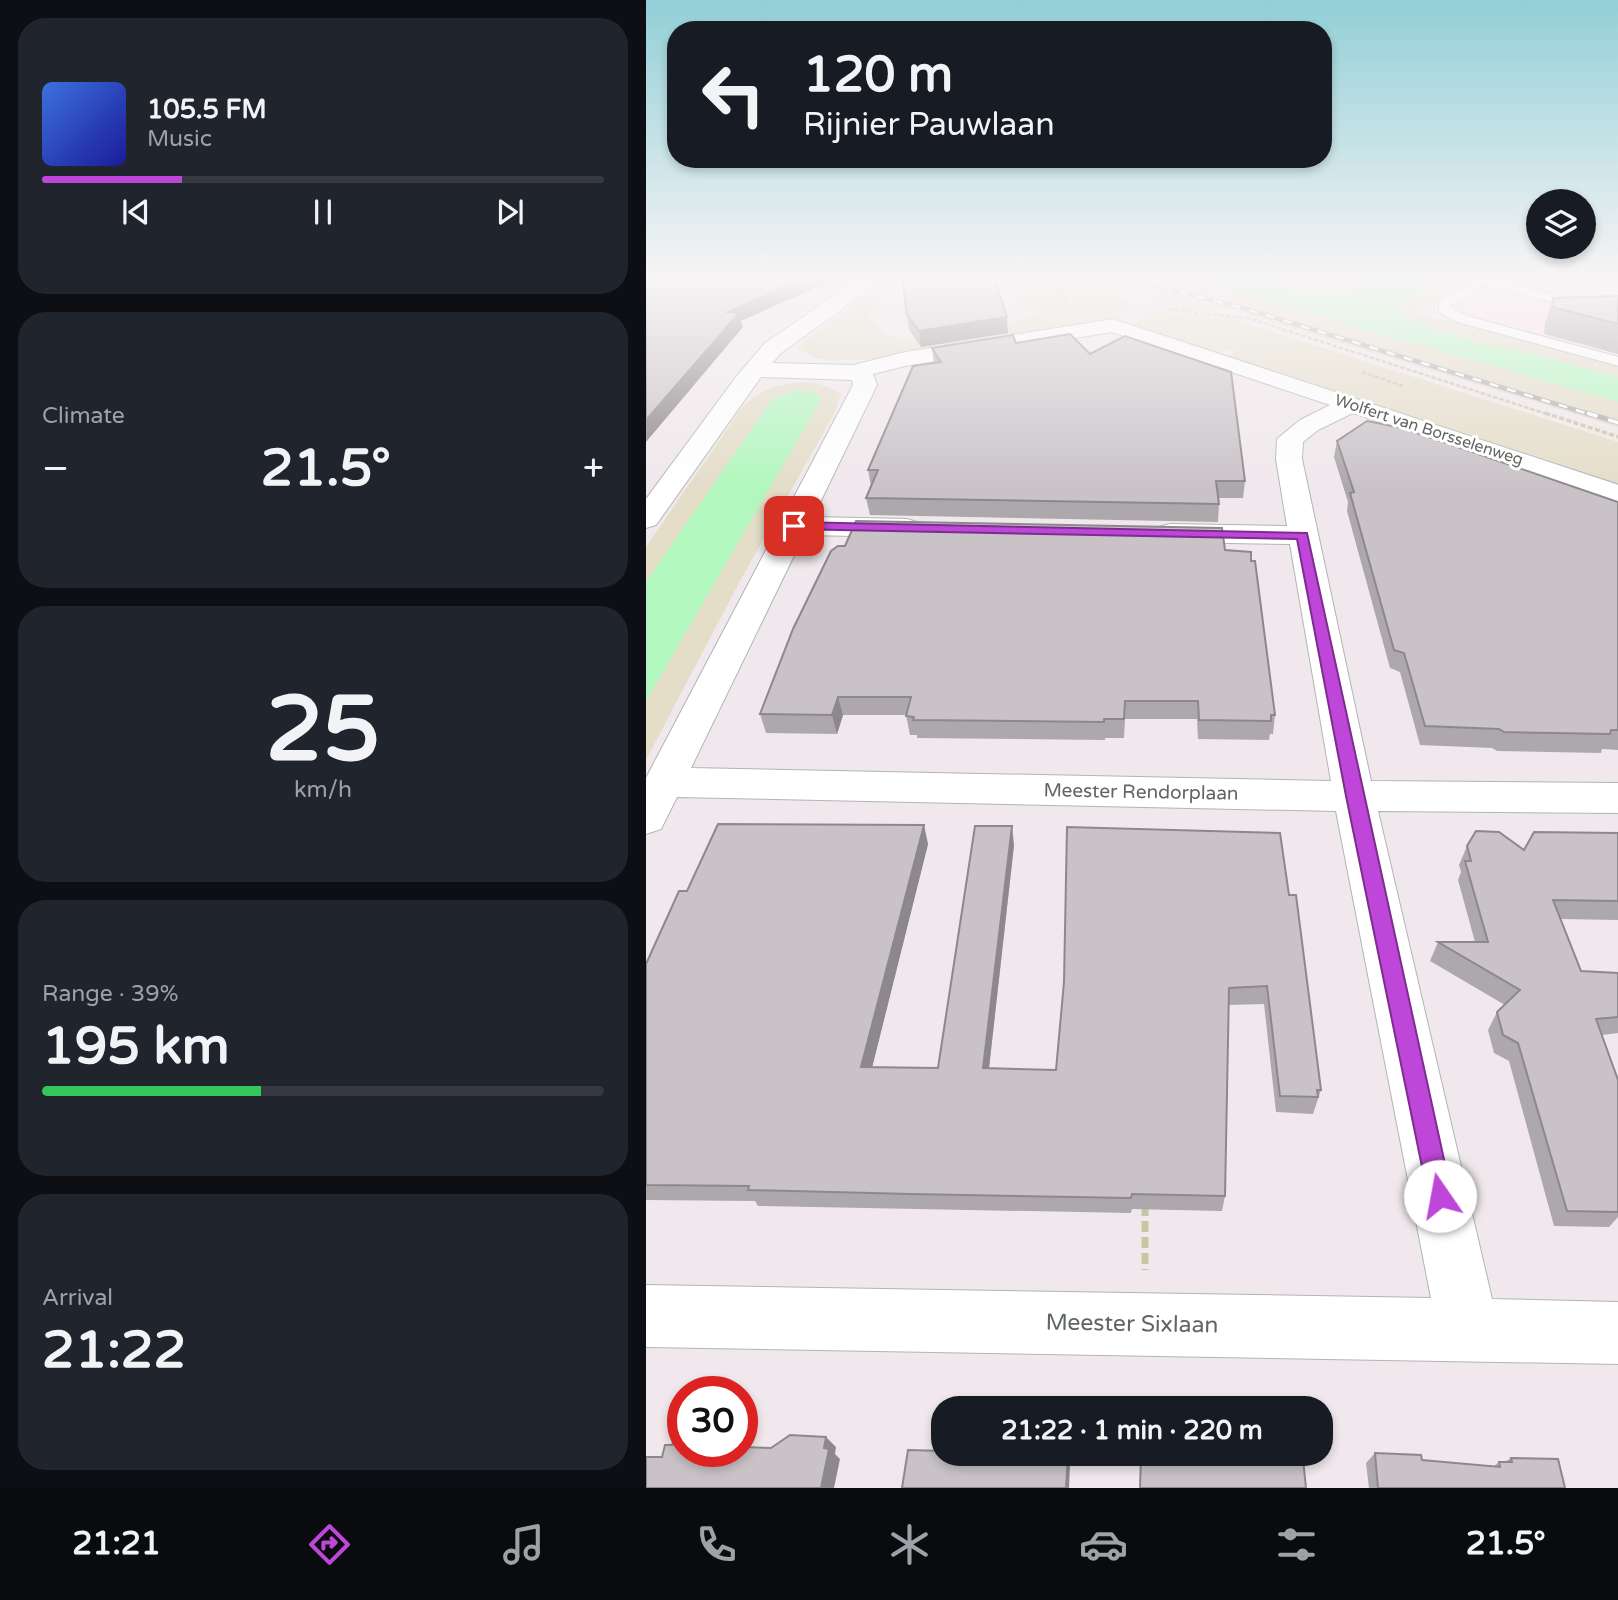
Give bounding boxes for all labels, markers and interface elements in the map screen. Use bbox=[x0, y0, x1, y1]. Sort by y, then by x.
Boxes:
text: 120 m bbox=[803, 46, 953, 105]
icon: left bbox=[688, 49, 779, 140]
text: 105.5 FM bbox=[147, 94, 267, 125]
text: Rijnier Pauwlaan bbox=[803, 106, 1055, 144]
text: Music bbox=[147, 125, 212, 153]
map controls bbox=[1526, 189, 1596, 259]
button: layers bbox=[1526, 189, 1596, 259]
icon: previous bbox=[117, 193, 155, 231]
icon: pause bbox=[304, 193, 342, 231]
icon: next bbox=[491, 193, 529, 231]
street label: Wolfert van Borsselenweg bbox=[1332, 390, 1526, 470]
text: Climate bbox=[42, 402, 125, 430]
text: 21.5° bbox=[261, 437, 391, 500]
text: − bbox=[42, 446, 69, 492]
text: + bbox=[583, 446, 604, 492]
pin bbox=[764, 496, 824, 556]
icon: arrive bbox=[775, 507, 813, 545]
text: 25 bbox=[266, 675, 380, 785]
text: km/h bbox=[294, 776, 352, 804]
street label: Meester Rendorplaan bbox=[1043, 779, 1239, 805]
text: Range · 39% bbox=[42, 980, 178, 1008]
text: 195 km bbox=[42, 1015, 230, 1078]
position arrow bbox=[1403, 1159, 1477, 1233]
text: Arrival bbox=[42, 1284, 113, 1312]
street label: Meester Sixlaan bbox=[1045, 1308, 1219, 1340]
text: 21:22 bbox=[42, 1319, 186, 1382]
speed limit sign: 30 bbox=[667, 1376, 758, 1467]
text: 21:22 · 1 min · 220 m bbox=[1001, 1415, 1263, 1446]
icon: directions bbox=[305, 1520, 354, 1569]
icon: music bbox=[499, 1520, 548, 1569]
icon: phone bbox=[692, 1520, 741, 1569]
icon: climate bbox=[885, 1520, 934, 1569]
icon: car bbox=[1079, 1520, 1128, 1569]
icon: filters bbox=[1272, 1520, 1321, 1569]
text: 21:21 bbox=[72, 1525, 161, 1563]
text: 21.5° bbox=[1466, 1525, 1546, 1563]

